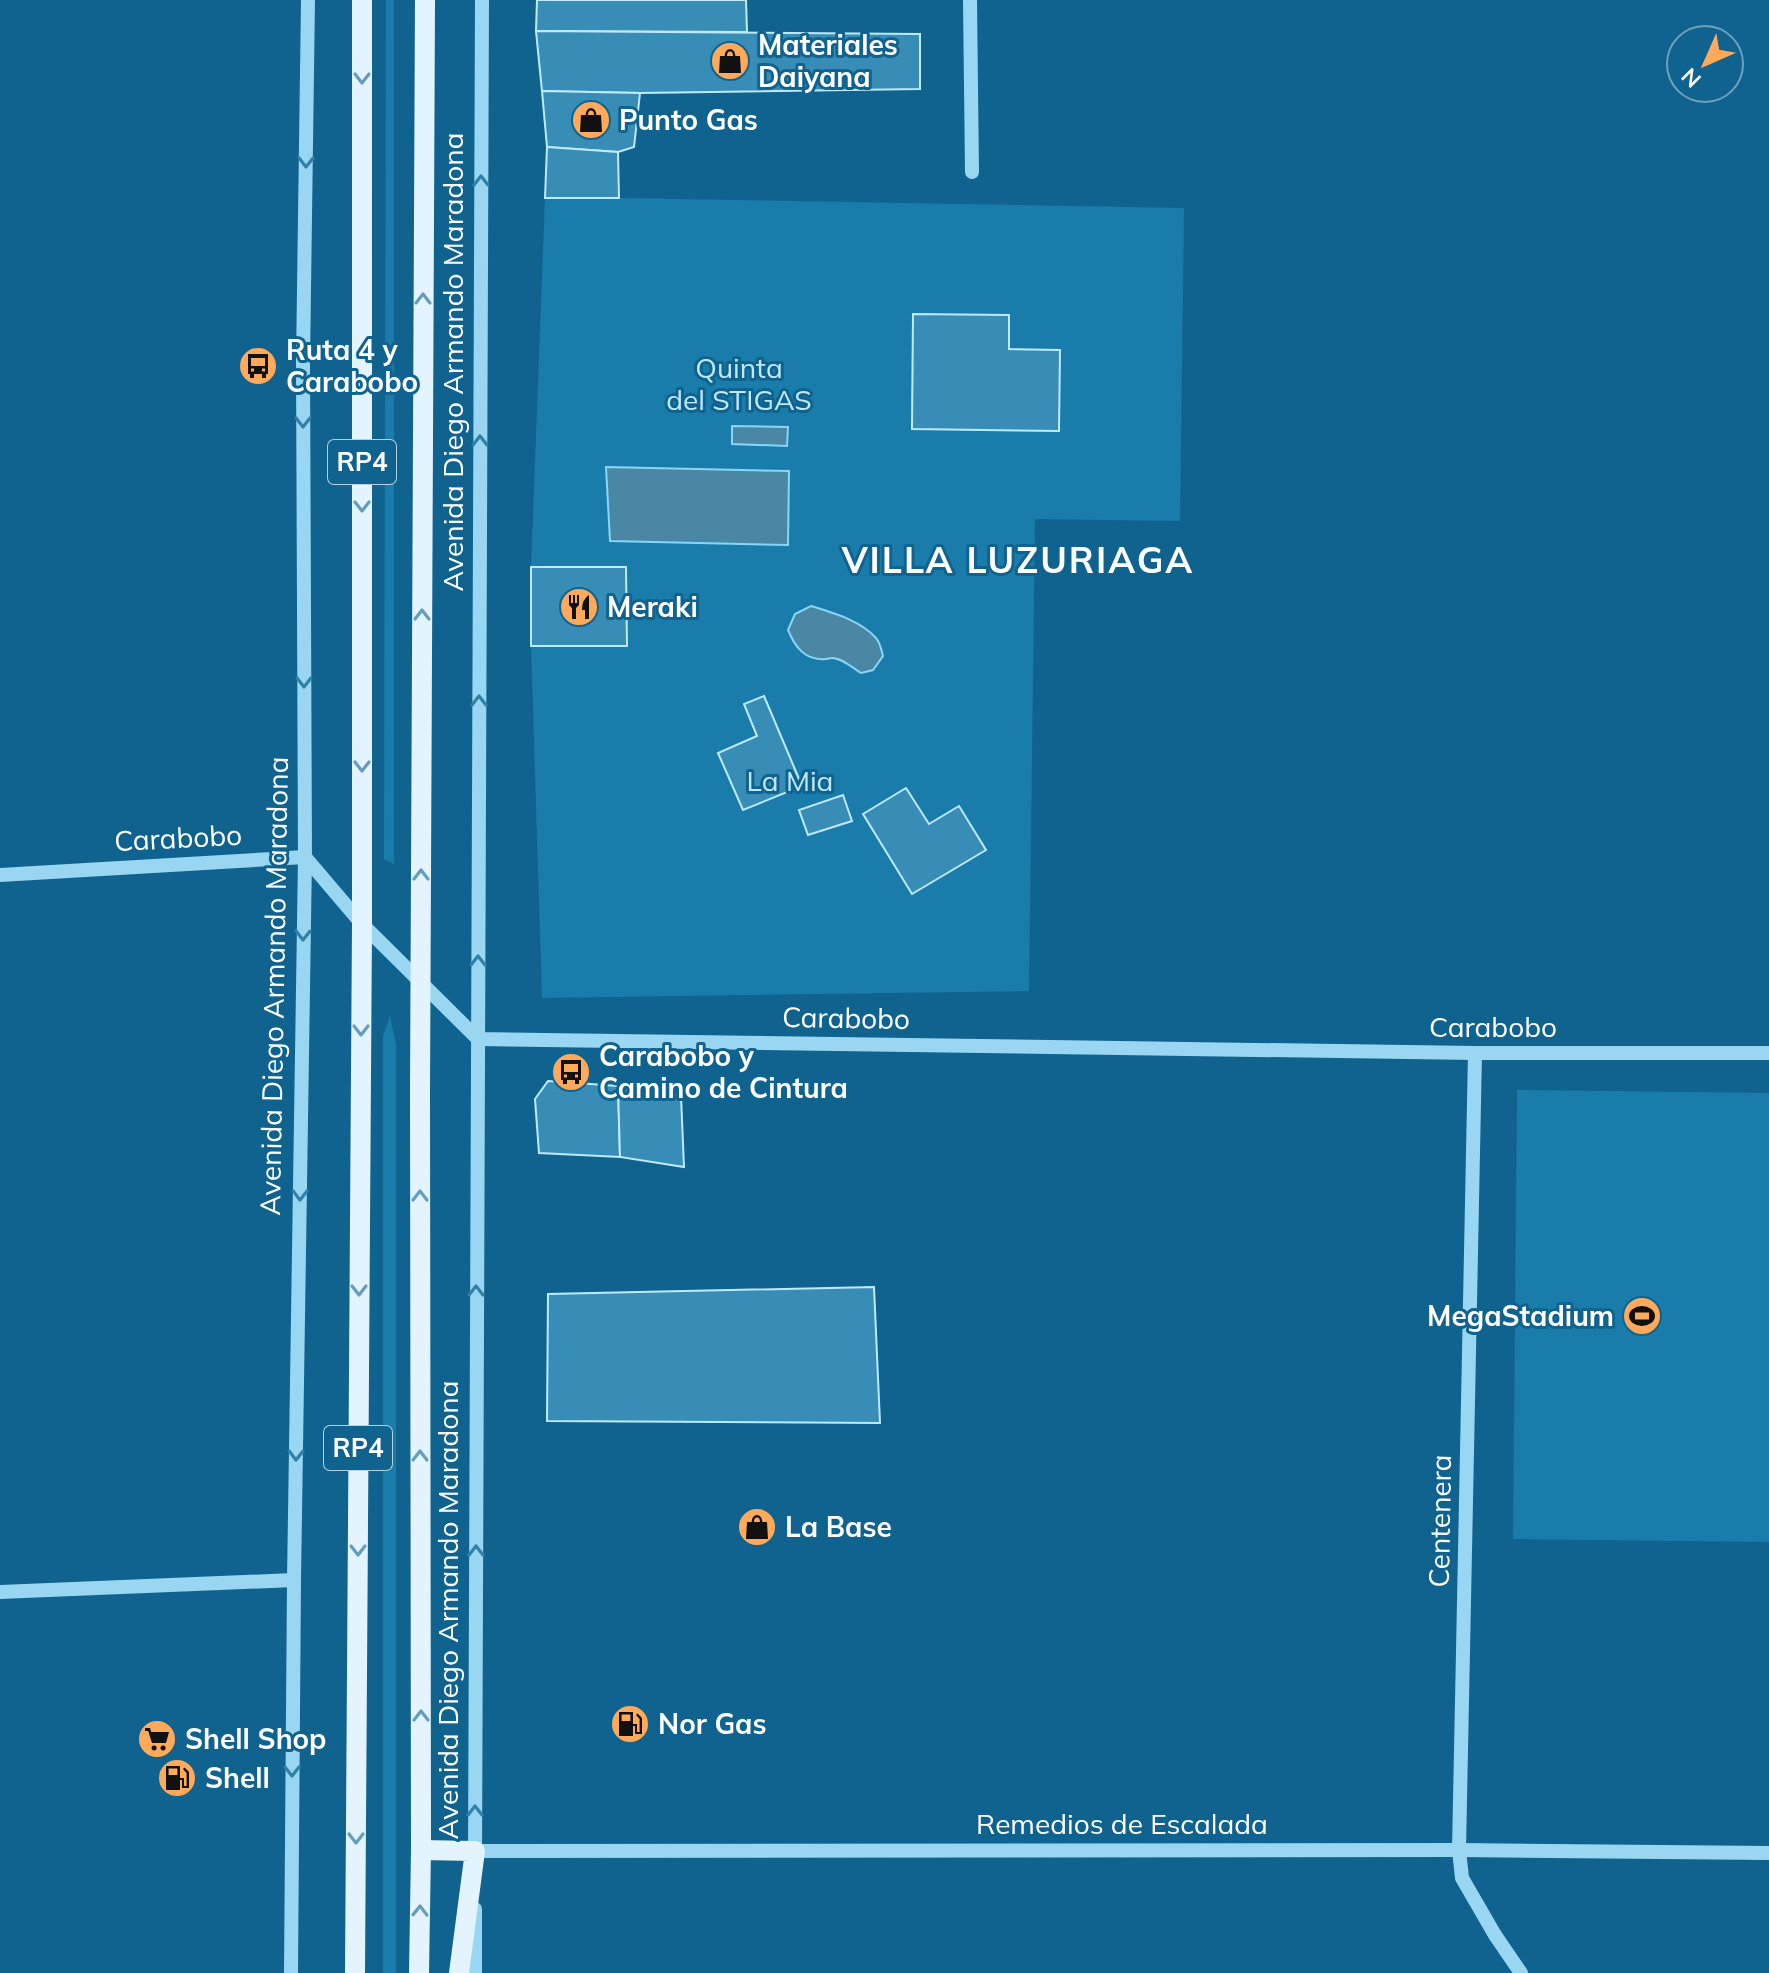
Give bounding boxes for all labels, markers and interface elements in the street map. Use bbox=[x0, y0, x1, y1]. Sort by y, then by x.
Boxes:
north arrow bbox=[1665, 24, 1745, 104]
place label: Materiales Daiyana bbox=[758, 27, 898, 94]
shop icon: Materiales Daiyana bbox=[709, 40, 751, 82]
text: N bbox=[1675, 62, 1707, 94]
one-way arrow bbox=[353, 72, 371, 85]
shop icon: Punto Gas bbox=[570, 99, 612, 141]
place label: Punto Gas bbox=[619, 102, 758, 137]
street label: Avenida Diego Armando Maradona bbox=[435, 133, 470, 592]
one-way arrow bbox=[297, 156, 315, 169]
one-way arrow bbox=[472, 174, 490, 187]
one-way arrow bbox=[414, 292, 432, 305]
place label: Ruta 4 y Carabobo bbox=[286, 332, 418, 399]
bus stop icon: Ruta 4 y Carabobo bbox=[237, 345, 279, 387]
park label: Quinta del STIGAS bbox=[666, 350, 812, 417]
one-way arrow bbox=[294, 416, 312, 429]
one-way arrow bbox=[471, 434, 489, 447]
road number: RP4 bbox=[328, 440, 396, 484]
one-way arrow bbox=[353, 500, 371, 513]
district label: VILLA LUZURIAGA bbox=[841, 537, 1194, 582]
restaurant icon: Meraki bbox=[558, 586, 600, 628]
place label: Meraki bbox=[607, 589, 698, 624]
one-way arrow bbox=[413, 608, 431, 621]
one-way arrow bbox=[295, 676, 313, 689]
one-way arrow bbox=[470, 694, 488, 707]
street label: Avenida Diego Armando Maradona bbox=[252, 756, 295, 1216]
one-way arrow bbox=[353, 760, 371, 773]
park label: La Mia bbox=[747, 763, 833, 798]
street label: Carabobo bbox=[113, 817, 243, 858]
one-way arrow bbox=[412, 868, 430, 881]
one-way arrow bbox=[295, 929, 312, 942]
one-way arrow bbox=[469, 954, 487, 967]
street label: Carabobo bbox=[782, 999, 910, 1036]
street label: Carabobo bbox=[1429, 1009, 1557, 1044]
one-way arrow bbox=[352, 1024, 370, 1037]
place label: Carabobo y Camino de Cintura bbox=[599, 1038, 848, 1105]
bus stop icon: Carabobo y Camino de Cintura bbox=[550, 1051, 592, 1093]
one-way arrow bbox=[291, 1189, 308, 1202]
one-way arrow bbox=[411, 1189, 429, 1202]
one-way arrow bbox=[351, 1284, 368, 1297]
one-way arrow bbox=[467, 1284, 485, 1297]
sports icon: MegaStadium bbox=[1621, 1295, 1663, 1337]
place label: MegaStadium bbox=[1427, 1298, 1614, 1333]
street label: Avenida Diego Armando Maradona bbox=[430, 1381, 465, 1840]
road number: RP4 bbox=[324, 1426, 392, 1470]
one-way arrow bbox=[287, 1449, 304, 1462]
one-way arrow bbox=[411, 1449, 429, 1462]
street label: Centenera bbox=[1421, 1454, 1458, 1588]
shop icon: La Base bbox=[736, 1506, 778, 1548]
place label: La Base bbox=[785, 1509, 892, 1544]
one-way arrow bbox=[349, 1544, 367, 1557]
one-way arrow bbox=[467, 1544, 485, 1557]
fuel station icon: Nor Gas bbox=[609, 1703, 651, 1745]
place label: Nor Gas bbox=[658, 1706, 767, 1741]
one-way arrow bbox=[412, 1709, 430, 1722]
supermarket icon: Shell Shop bbox=[136, 1718, 178, 1760]
place label: Shell Shop bbox=[185, 1721, 326, 1756]
fuel station icon: Shell bbox=[156, 1757, 198, 1799]
place label: Shell bbox=[205, 1760, 270, 1795]
one-way arrow bbox=[283, 1765, 301, 1778]
one-way arrow bbox=[466, 1804, 484, 1817]
street label: Remedios de Escalada bbox=[976, 1806, 1268, 1841]
one-way arrow bbox=[347, 1832, 365, 1845]
one-way arrow bbox=[411, 1904, 428, 1917]

